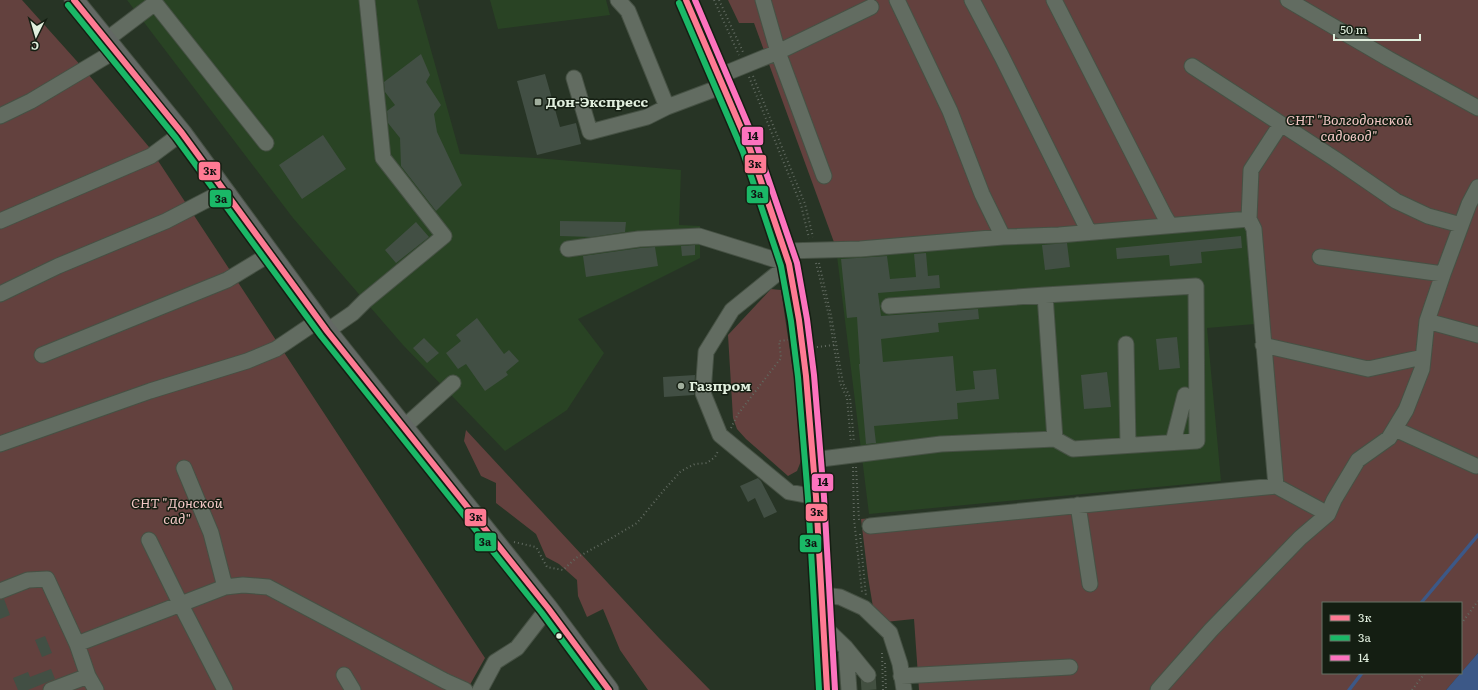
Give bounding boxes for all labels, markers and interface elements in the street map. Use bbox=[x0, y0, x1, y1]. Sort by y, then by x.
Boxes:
north arrow bbox=[16, 16, 56, 56]
scale bar bbox=[1334, 16, 1420, 42]
text: 50 m bbox=[1340, 20, 1367, 38]
text: С bbox=[30, 39, 40, 55]
place label: Дон-Экспресс bbox=[546, 91, 648, 111]
marker: Дон-Экспресс bbox=[533, 97, 543, 107]
park label: СНТ "Волгодонской садовод" bbox=[1286, 109, 1413, 145]
line badge: 14 bbox=[741, 126, 764, 146]
text: 14 bbox=[748, 127, 759, 143]
line badge: 3к bbox=[744, 154, 767, 174]
text: 3к bbox=[748, 155, 763, 171]
line badge: 3к bbox=[198, 161, 221, 181]
text: 3к bbox=[203, 162, 218, 178]
line badge: 3а bbox=[746, 185, 769, 204]
text: 3а bbox=[751, 185, 764, 201]
line badge: 3а bbox=[209, 189, 232, 208]
text: 3а bbox=[215, 190, 228, 206]
place label: Газпром bbox=[689, 375, 751, 395]
marker: Газпром bbox=[676, 381, 686, 391]
line badge: 14 bbox=[811, 473, 834, 492]
text: 14 bbox=[818, 473, 829, 489]
park label: СНТ "Донской сад" bbox=[131, 492, 224, 528]
line badge: 3к bbox=[805, 503, 828, 522]
text: 3к bbox=[810, 503, 825, 519]
line badge: 3к bbox=[464, 508, 487, 527]
text: 3к bbox=[469, 508, 484, 524]
line badge: 3а bbox=[474, 532, 497, 552]
text: 3а bbox=[479, 533, 492, 549]
line badge: 3а bbox=[799, 534, 822, 553]
text: 3а bbox=[805, 534, 818, 550]
legend bbox=[1322, 602, 1462, 674]
text: 3к bbox=[1358, 608, 1372, 626]
text: 3а bbox=[1358, 628, 1372, 646]
unlabelled marker bbox=[554, 631, 564, 641]
text: 14 bbox=[1358, 648, 1369, 666]

